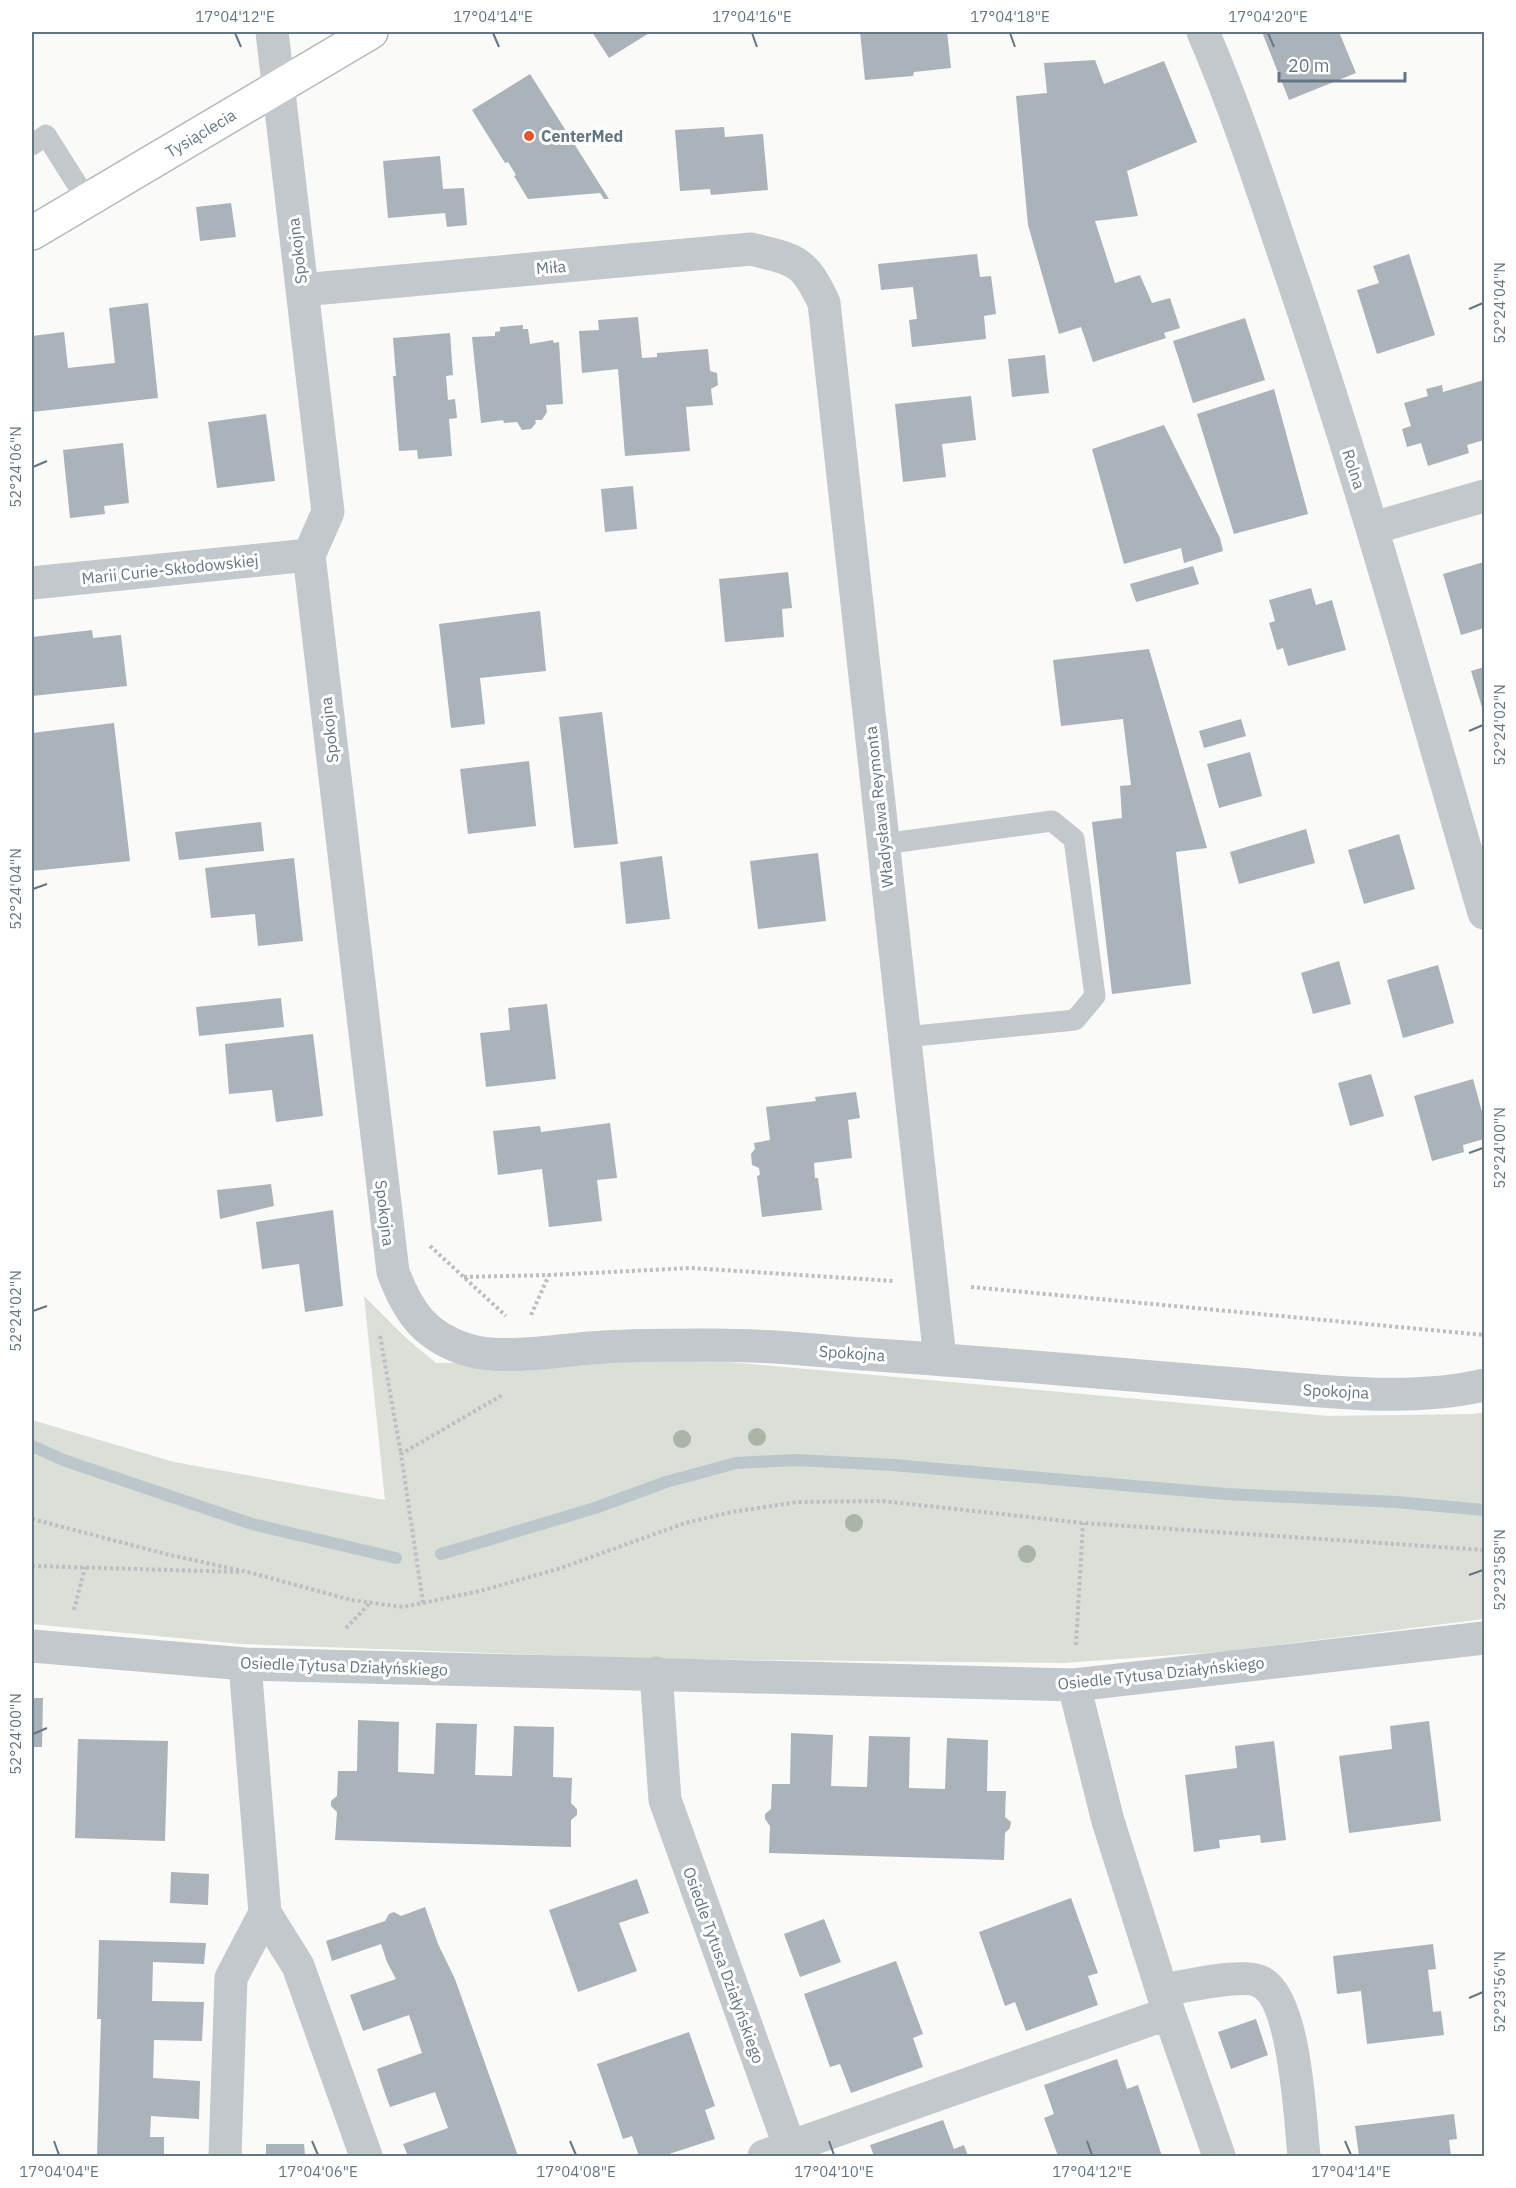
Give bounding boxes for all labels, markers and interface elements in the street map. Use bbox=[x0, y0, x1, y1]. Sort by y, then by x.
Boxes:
text: 17°04'12"E bbox=[195, 7, 275, 26]
text: 17°04'14"E bbox=[453, 7, 533, 26]
text: 17°04'16"E bbox=[712, 7, 792, 26]
text: 17°04'18"E bbox=[970, 7, 1050, 26]
text: 17°04'20"E bbox=[1228, 7, 1308, 26]
scale bar bbox=[1279, 45, 1405, 83]
text: 20 m bbox=[1288, 54, 1330, 77]
street label: Tysiąclecia bbox=[162, 104, 240, 162]
place label: CenterMed bbox=[541, 126, 623, 146]
marker: CenterMed bbox=[522, 129, 536, 143]
street label: Spokojna bbox=[283, 216, 311, 285]
street label: Miła bbox=[535, 256, 567, 278]
text: 52°24'04"N bbox=[1490, 262, 1509, 344]
text: 52°24'06"N bbox=[6, 426, 25, 508]
street label: Rolna bbox=[1338, 446, 1370, 492]
street label: Marii Curie-Skłodowskiej bbox=[81, 550, 259, 588]
text: 52°24'02"N bbox=[1490, 684, 1509, 766]
street label: Spokojna bbox=[316, 696, 342, 764]
street label: Władysława Reymonta bbox=[861, 725, 897, 889]
text: 52°24'04"N bbox=[6, 848, 25, 930]
text: 52°24'00"N bbox=[1490, 1107, 1509, 1189]
street label: Spokojna bbox=[371, 1179, 399, 1248]
text: 52°24'02"N bbox=[6, 1270, 25, 1352]
street label: Spokojna bbox=[818, 1341, 886, 1365]
street label: Spokojna bbox=[1302, 1379, 1370, 1403]
text: 52°23'58"N bbox=[1490, 1529, 1509, 1611]
street label: Osiedle Tytusa Działyńskiego bbox=[240, 1652, 448, 1680]
street label: Osiedle Tytusa Działyńskiego bbox=[1057, 1652, 1265, 1694]
text: 52°24'00"N bbox=[6, 1693, 25, 1775]
street label: Osiedle Tytusa Działyńskiego bbox=[679, 1864, 769, 2066]
text: 52°23'56"N bbox=[1490, 1951, 1509, 2033]
text: 17°04'04"E bbox=[19, 2162, 99, 2181]
text: 17°04'06"E bbox=[278, 2162, 358, 2181]
text: 17°04'08"E bbox=[536, 2162, 616, 2181]
text: 17°04'10"E bbox=[794, 2162, 874, 2181]
text: 17°04'12"E bbox=[1052, 2162, 1132, 2181]
text: 17°04'14"E bbox=[1311, 2162, 1391, 2181]

